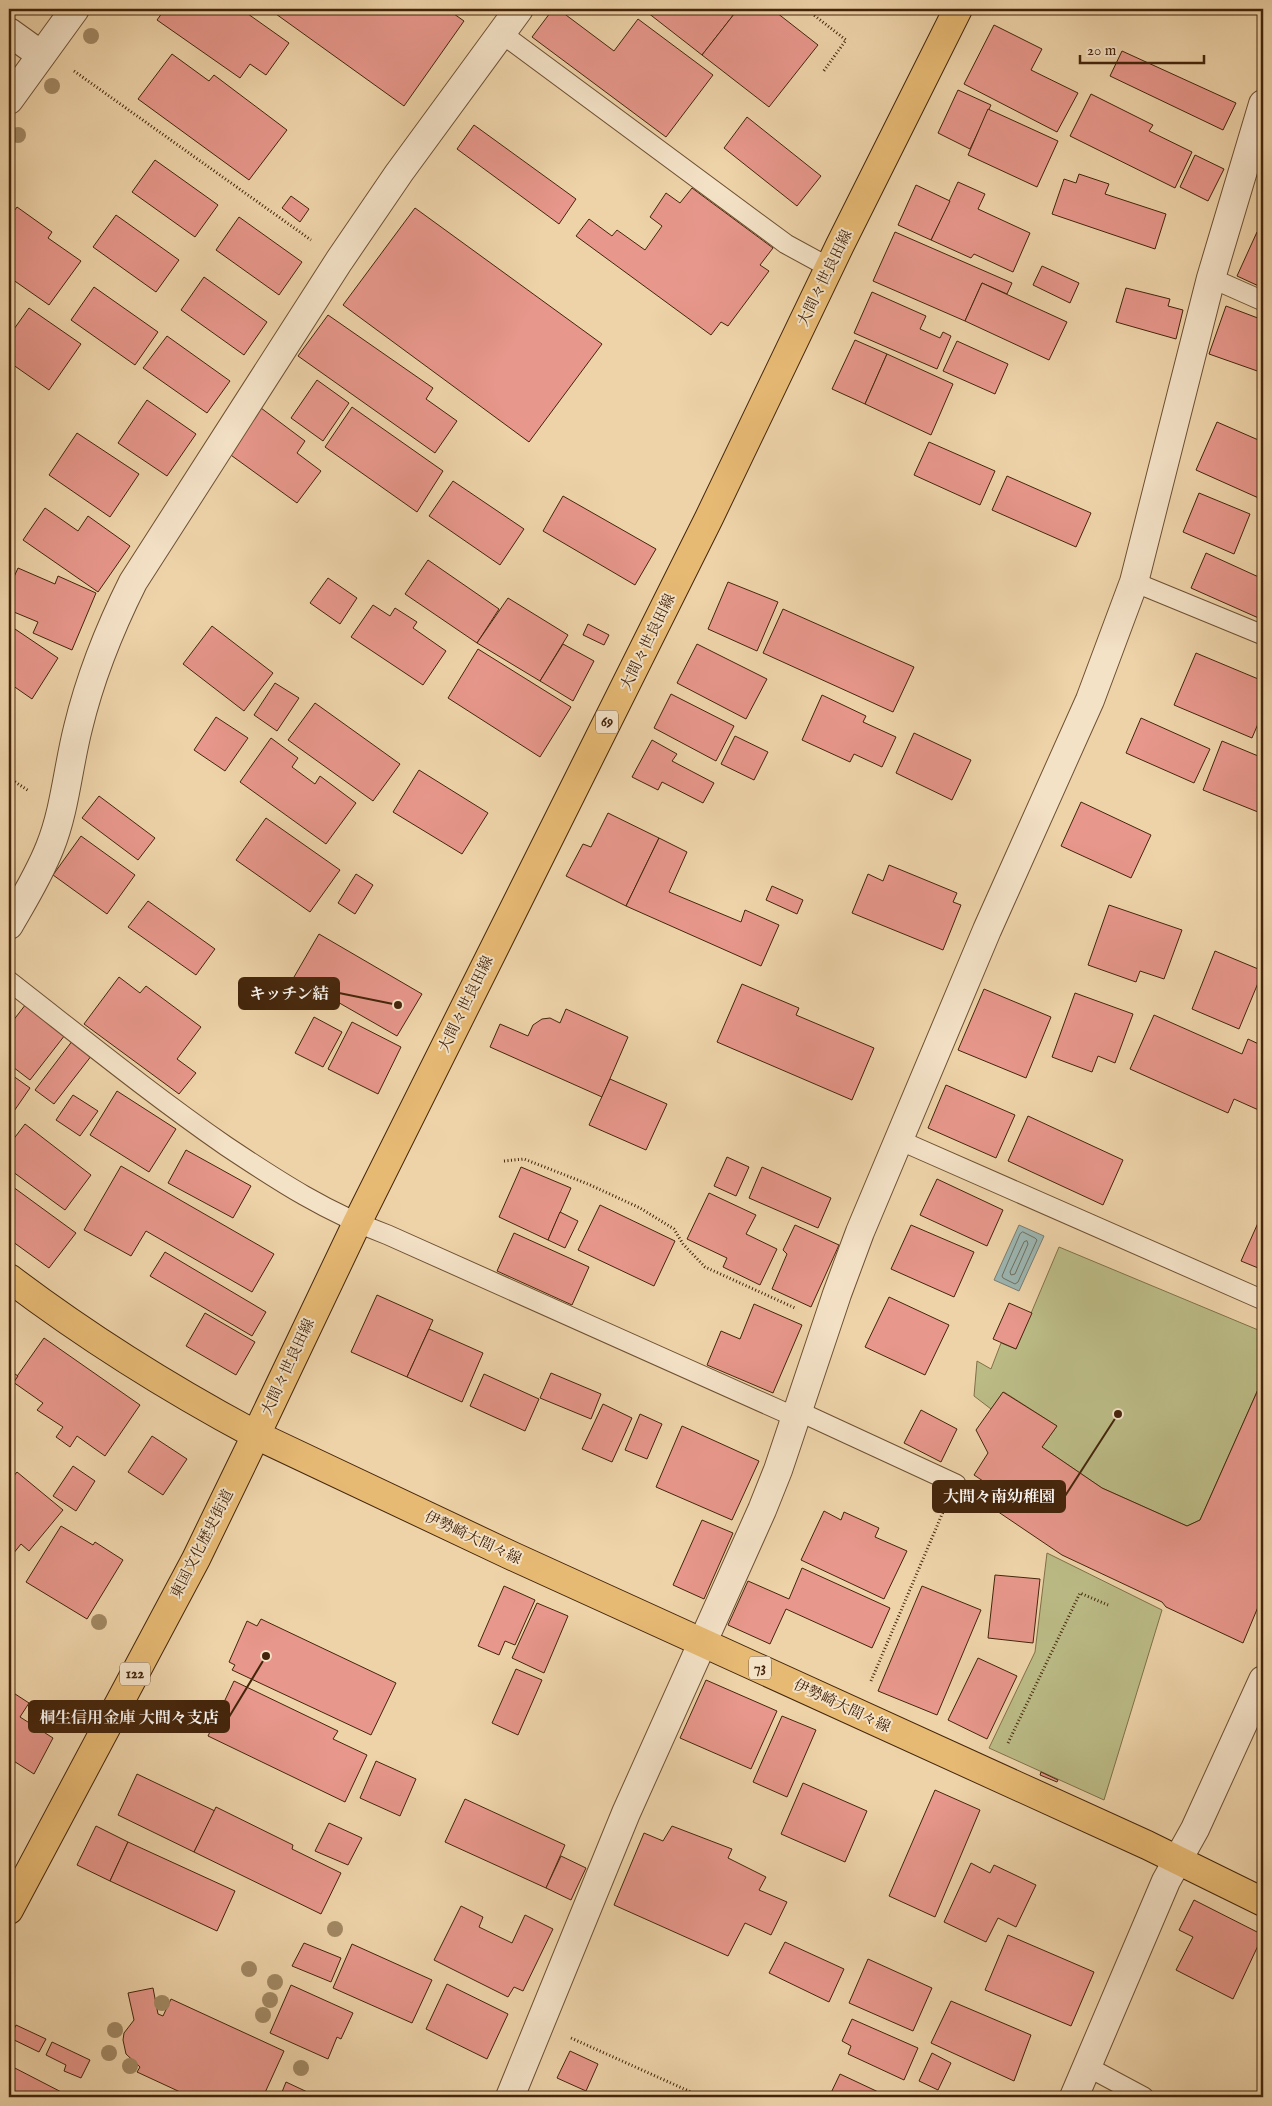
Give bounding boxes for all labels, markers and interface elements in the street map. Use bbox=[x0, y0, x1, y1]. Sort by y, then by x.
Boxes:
scale bar bbox=[1080, 32, 1203, 64]
text: 20 m bbox=[1087, 41, 1117, 60]
street label: 大間々世良田線 bbox=[793, 227, 857, 329]
street label: 大間々世良田線 bbox=[616, 591, 680, 693]
road number: 69 bbox=[596, 710, 618, 734]
street label: 大間々世良田線 bbox=[434, 953, 498, 1055]
callout: キッチン結 bbox=[239, 978, 339, 1009]
text: キッチン結 bbox=[250, 985, 328, 1005]
street label: 大間々世良田線 bbox=[257, 1315, 319, 1419]
callout: 大間々南幼稚園 bbox=[933, 1481, 1065, 1512]
street label: 東国文化歴史街道 bbox=[166, 1486, 238, 1602]
text: 大間々南幼稚園 bbox=[943, 1488, 1055, 1508]
street label: 伊勢崎大間々線 bbox=[421, 1507, 525, 1569]
road number: 73 bbox=[749, 1656, 771, 1680]
road number: 122 bbox=[120, 1662, 150, 1686]
street label: 伊勢崎大間々線 bbox=[790, 1675, 894, 1737]
callout: 桐生信用金庫 大間々支店 bbox=[29, 1701, 229, 1732]
text: 桐生信用金庫 大間々支店 bbox=[39, 1709, 219, 1729]

